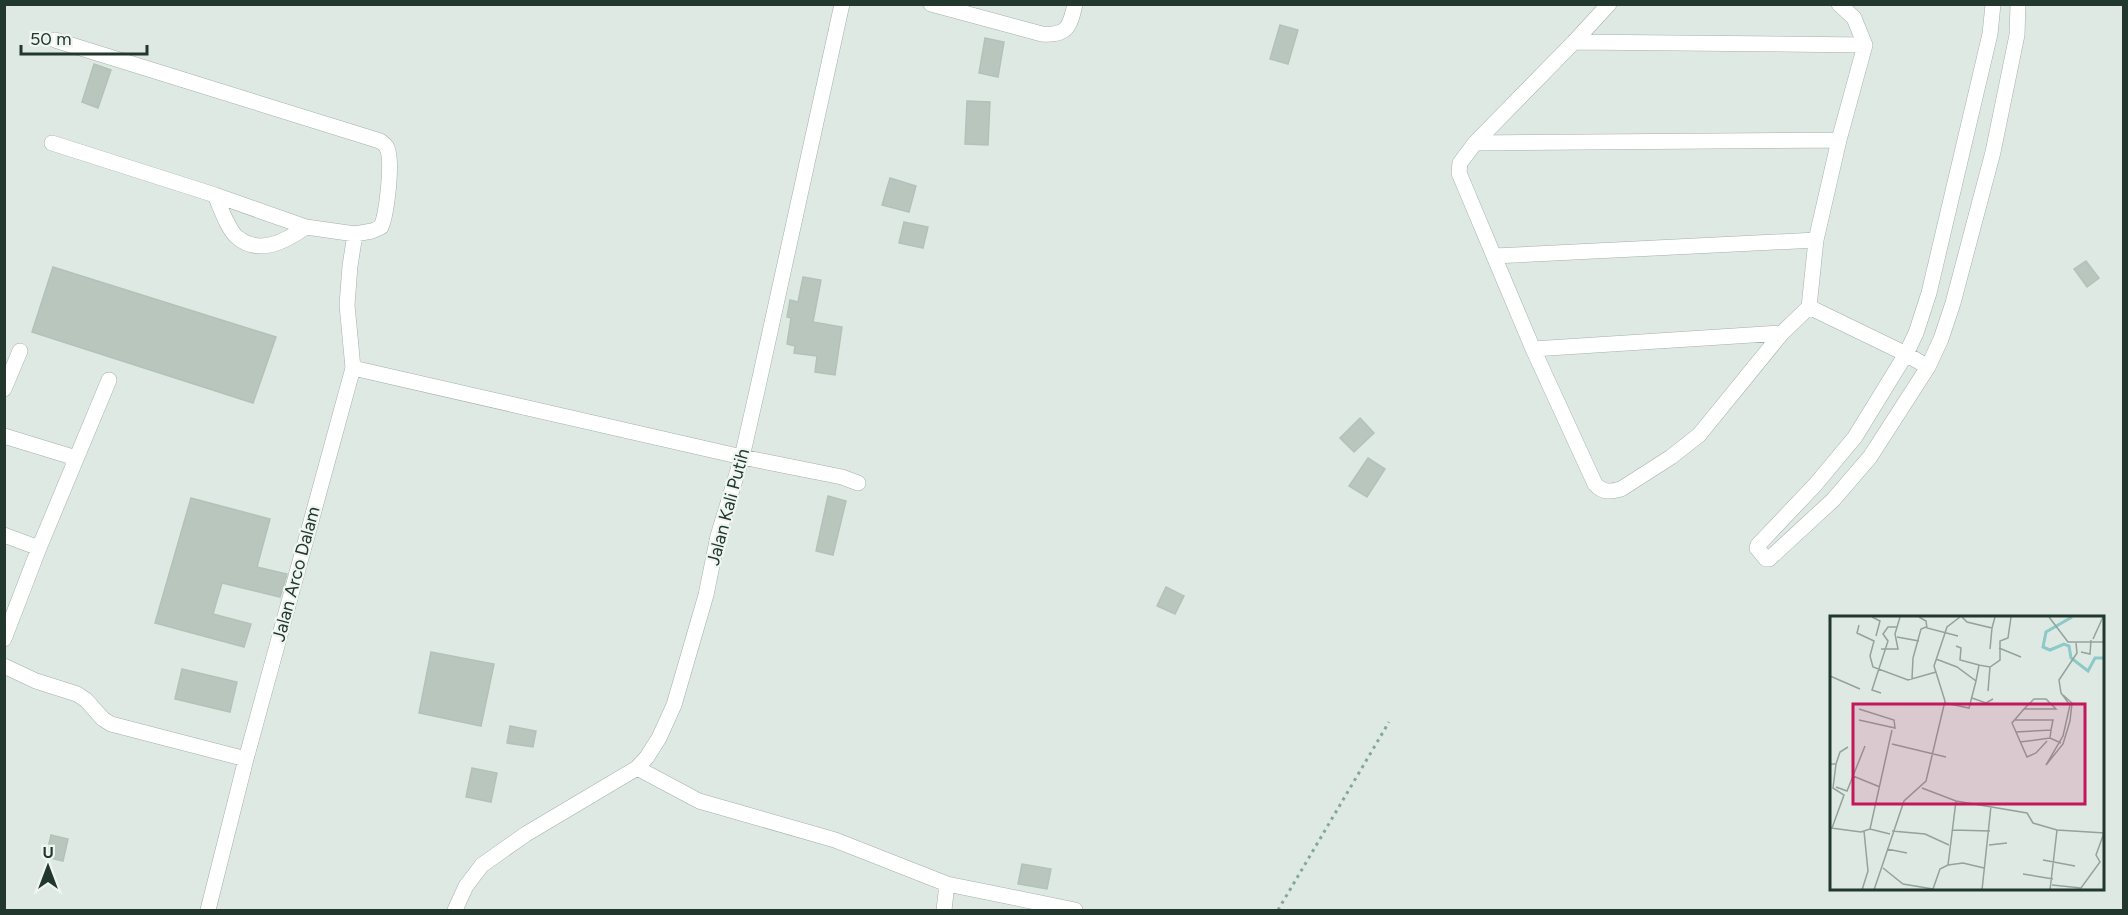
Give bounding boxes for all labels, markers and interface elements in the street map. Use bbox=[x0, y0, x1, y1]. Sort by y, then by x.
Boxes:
scale bar bbox=[21, 18, 147, 56]
text: 50 m bbox=[30, 28, 72, 50]
street label: Jalan Kali Putih bbox=[702, 446, 754, 568]
street label: Jalan Arco Dalam bbox=[267, 504, 325, 644]
inset map bbox=[1830, 616, 2104, 891]
north arrow bbox=[18, 837, 78, 897]
text: U bbox=[42, 843, 54, 862]

